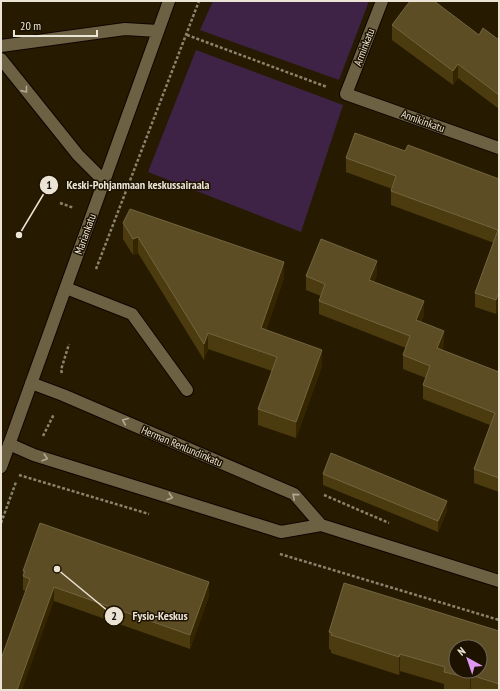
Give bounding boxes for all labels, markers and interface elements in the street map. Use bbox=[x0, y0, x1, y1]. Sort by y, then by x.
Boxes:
scale bar bbox=[14, 12, 97, 38]
text: 20 m bbox=[20, 18, 41, 33]
street label: Arminkatu bbox=[350, 26, 378, 68]
one-way arrow bbox=[21, 85, 28, 92]
street label: Annikinkatu bbox=[399, 107, 447, 135]
callout: Keski-Pohjanmaan keskussairaala bbox=[39, 173, 218, 197]
text: 1 bbox=[46, 177, 52, 192]
text: Keski-Pohjanmaan keskussairaala bbox=[67, 177, 210, 192]
street label: Mariankatu bbox=[71, 211, 99, 256]
one-way arrow bbox=[122, 418, 129, 426]
street label: Herman Renlundinkatu bbox=[139, 423, 225, 470]
one-way arrow bbox=[42, 453, 49, 462]
one-way arrow bbox=[166, 492, 173, 501]
one-way arrow bbox=[292, 494, 300, 501]
callout: Fysio-Keskus bbox=[104, 604, 195, 628]
text: 2 bbox=[111, 608, 117, 623]
text: Fysio-Keskus bbox=[132, 608, 188, 623]
north arrow bbox=[448, 639, 488, 679]
text: N bbox=[455, 644, 468, 659]

